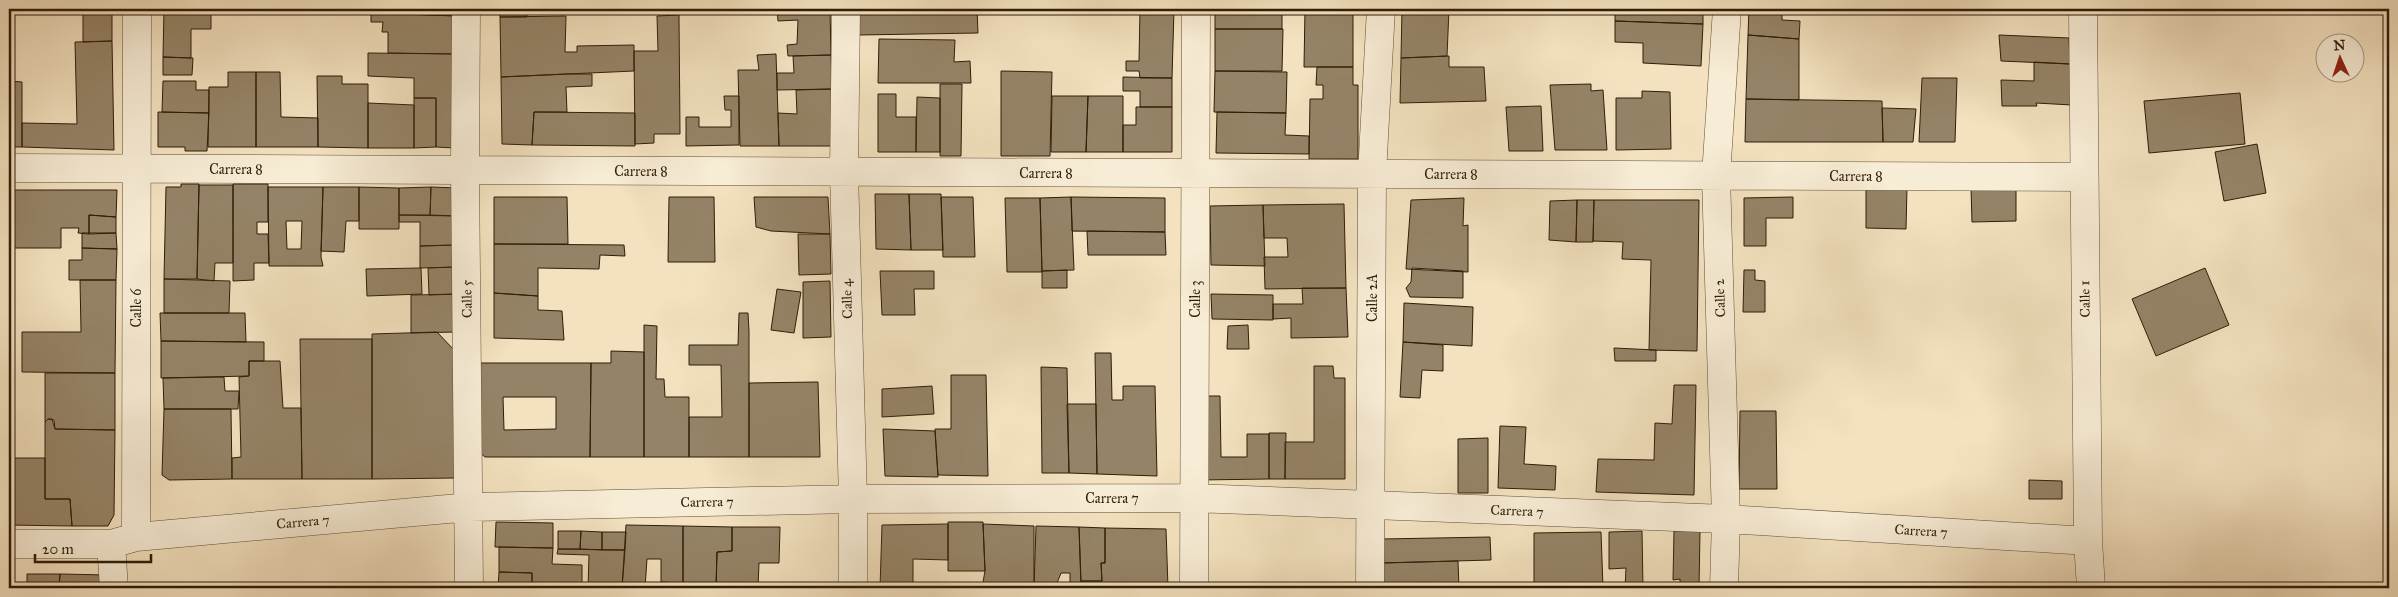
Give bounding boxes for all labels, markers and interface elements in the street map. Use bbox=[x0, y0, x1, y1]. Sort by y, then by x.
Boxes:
north arrow bbox=[2316, 32, 2366, 82]
text: N bbox=[2333, 37, 2346, 54]
street label: Carrera 8 bbox=[209, 161, 263, 178]
street label: Carrera 8 bbox=[614, 163, 668, 180]
street label: Carrera 8 bbox=[1019, 165, 1073, 182]
street label: Carrera 8 bbox=[1424, 166, 1478, 183]
street label: Carrera 8 bbox=[1829, 168, 1883, 185]
street label: Calle 2A bbox=[1364, 273, 1381, 322]
street label: Calle 4 bbox=[838, 278, 856, 319]
street label: Calle 2 bbox=[1711, 278, 1729, 318]
street label: Calle 5 bbox=[458, 279, 476, 318]
street label: Calle 3 bbox=[1187, 280, 1204, 318]
street label: Calle 1 bbox=[2076, 280, 2094, 318]
street label: Calle 6 bbox=[128, 288, 145, 328]
street label: Carrera 7 bbox=[1085, 490, 1139, 507]
street label: Carrera 7 bbox=[680, 493, 734, 511]
street label: Carrera 7 bbox=[1490, 502, 1544, 520]
street label: Carrera 7 bbox=[276, 511, 330, 533]
street label: Carrera 7 bbox=[1894, 521, 1948, 541]
scale bar bbox=[35, 532, 151, 564]
text: 20 m bbox=[42, 540, 74, 558]

